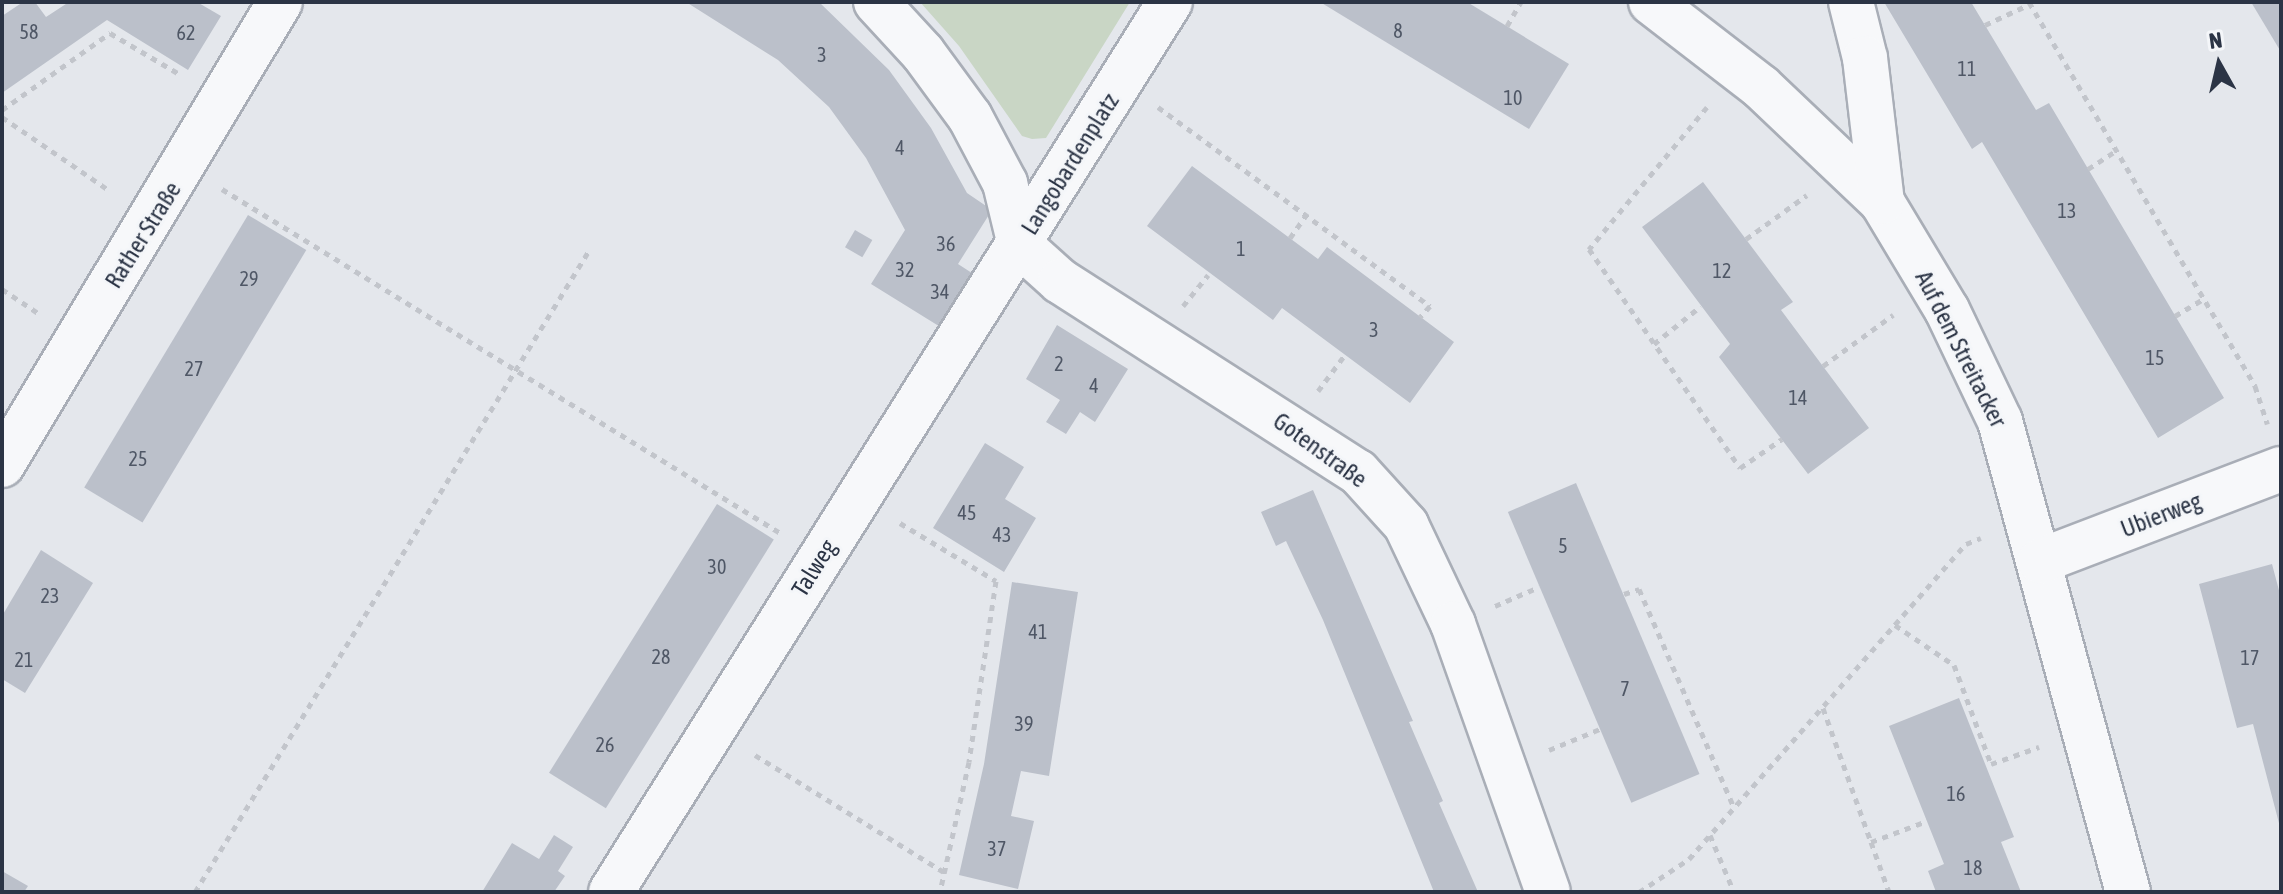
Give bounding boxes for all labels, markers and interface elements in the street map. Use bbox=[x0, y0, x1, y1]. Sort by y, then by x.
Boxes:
house number: 8 bbox=[1393, 18, 1403, 42]
house number: 58 bbox=[20, 19, 38, 43]
house number: 62 bbox=[177, 20, 195, 44]
north arrow bbox=[2179, 24, 2259, 104]
text: N bbox=[2207, 26, 2224, 54]
house number: 3 bbox=[817, 42, 827, 66]
house number: 11 bbox=[1958, 56, 1976, 80]
house number: 10 bbox=[1504, 85, 1522, 109]
street label: Langobardenplatz bbox=[1015, 88, 1125, 240]
house number: 4 bbox=[895, 135, 905, 159]
street label: Rather Straße bbox=[99, 177, 187, 293]
house number: 13 bbox=[2058, 198, 2076, 222]
house number: 36 bbox=[937, 231, 955, 255]
house number: 1 bbox=[1236, 236, 1246, 260]
house number: 32 bbox=[896, 257, 914, 281]
house number: 12 bbox=[1713, 258, 1731, 282]
house number: 29 bbox=[240, 266, 258, 290]
street label: Auf dem Streitacker bbox=[1909, 266, 2013, 432]
house number: 34 bbox=[931, 279, 949, 303]
house number: 3 bbox=[1369, 317, 1379, 341]
house number: 15 bbox=[2146, 345, 2164, 369]
house number: 2 bbox=[1054, 351, 1064, 375]
house number: 27 bbox=[185, 356, 203, 380]
house number: 4 bbox=[1089, 373, 1099, 397]
house number: 14 bbox=[1789, 385, 1807, 409]
street label: Gotenstraße bbox=[1268, 406, 1372, 494]
house number: 25 bbox=[129, 446, 147, 470]
street label: Ubierweg bbox=[2116, 486, 2206, 544]
house number: 45 bbox=[958, 500, 976, 524]
house number: 43 bbox=[993, 522, 1011, 546]
house number: 5 bbox=[1558, 533, 1568, 557]
street label: Talweg bbox=[786, 534, 842, 602]
house number: 30 bbox=[708, 554, 726, 578]
house number: 23 bbox=[41, 583, 59, 607]
house number: 41 bbox=[1029, 619, 1047, 643]
house number: 28 bbox=[652, 644, 670, 668]
house number: 17 bbox=[2241, 645, 2259, 669]
house number: 21 bbox=[15, 647, 33, 671]
house number: 7 bbox=[1620, 676, 1630, 700]
house number: 39 bbox=[1015, 711, 1033, 735]
house number: 26 bbox=[596, 732, 614, 756]
house number: 16 bbox=[1947, 781, 1965, 805]
house number: 37 bbox=[988, 836, 1006, 860]
house number: 18 bbox=[1964, 855, 1982, 879]

